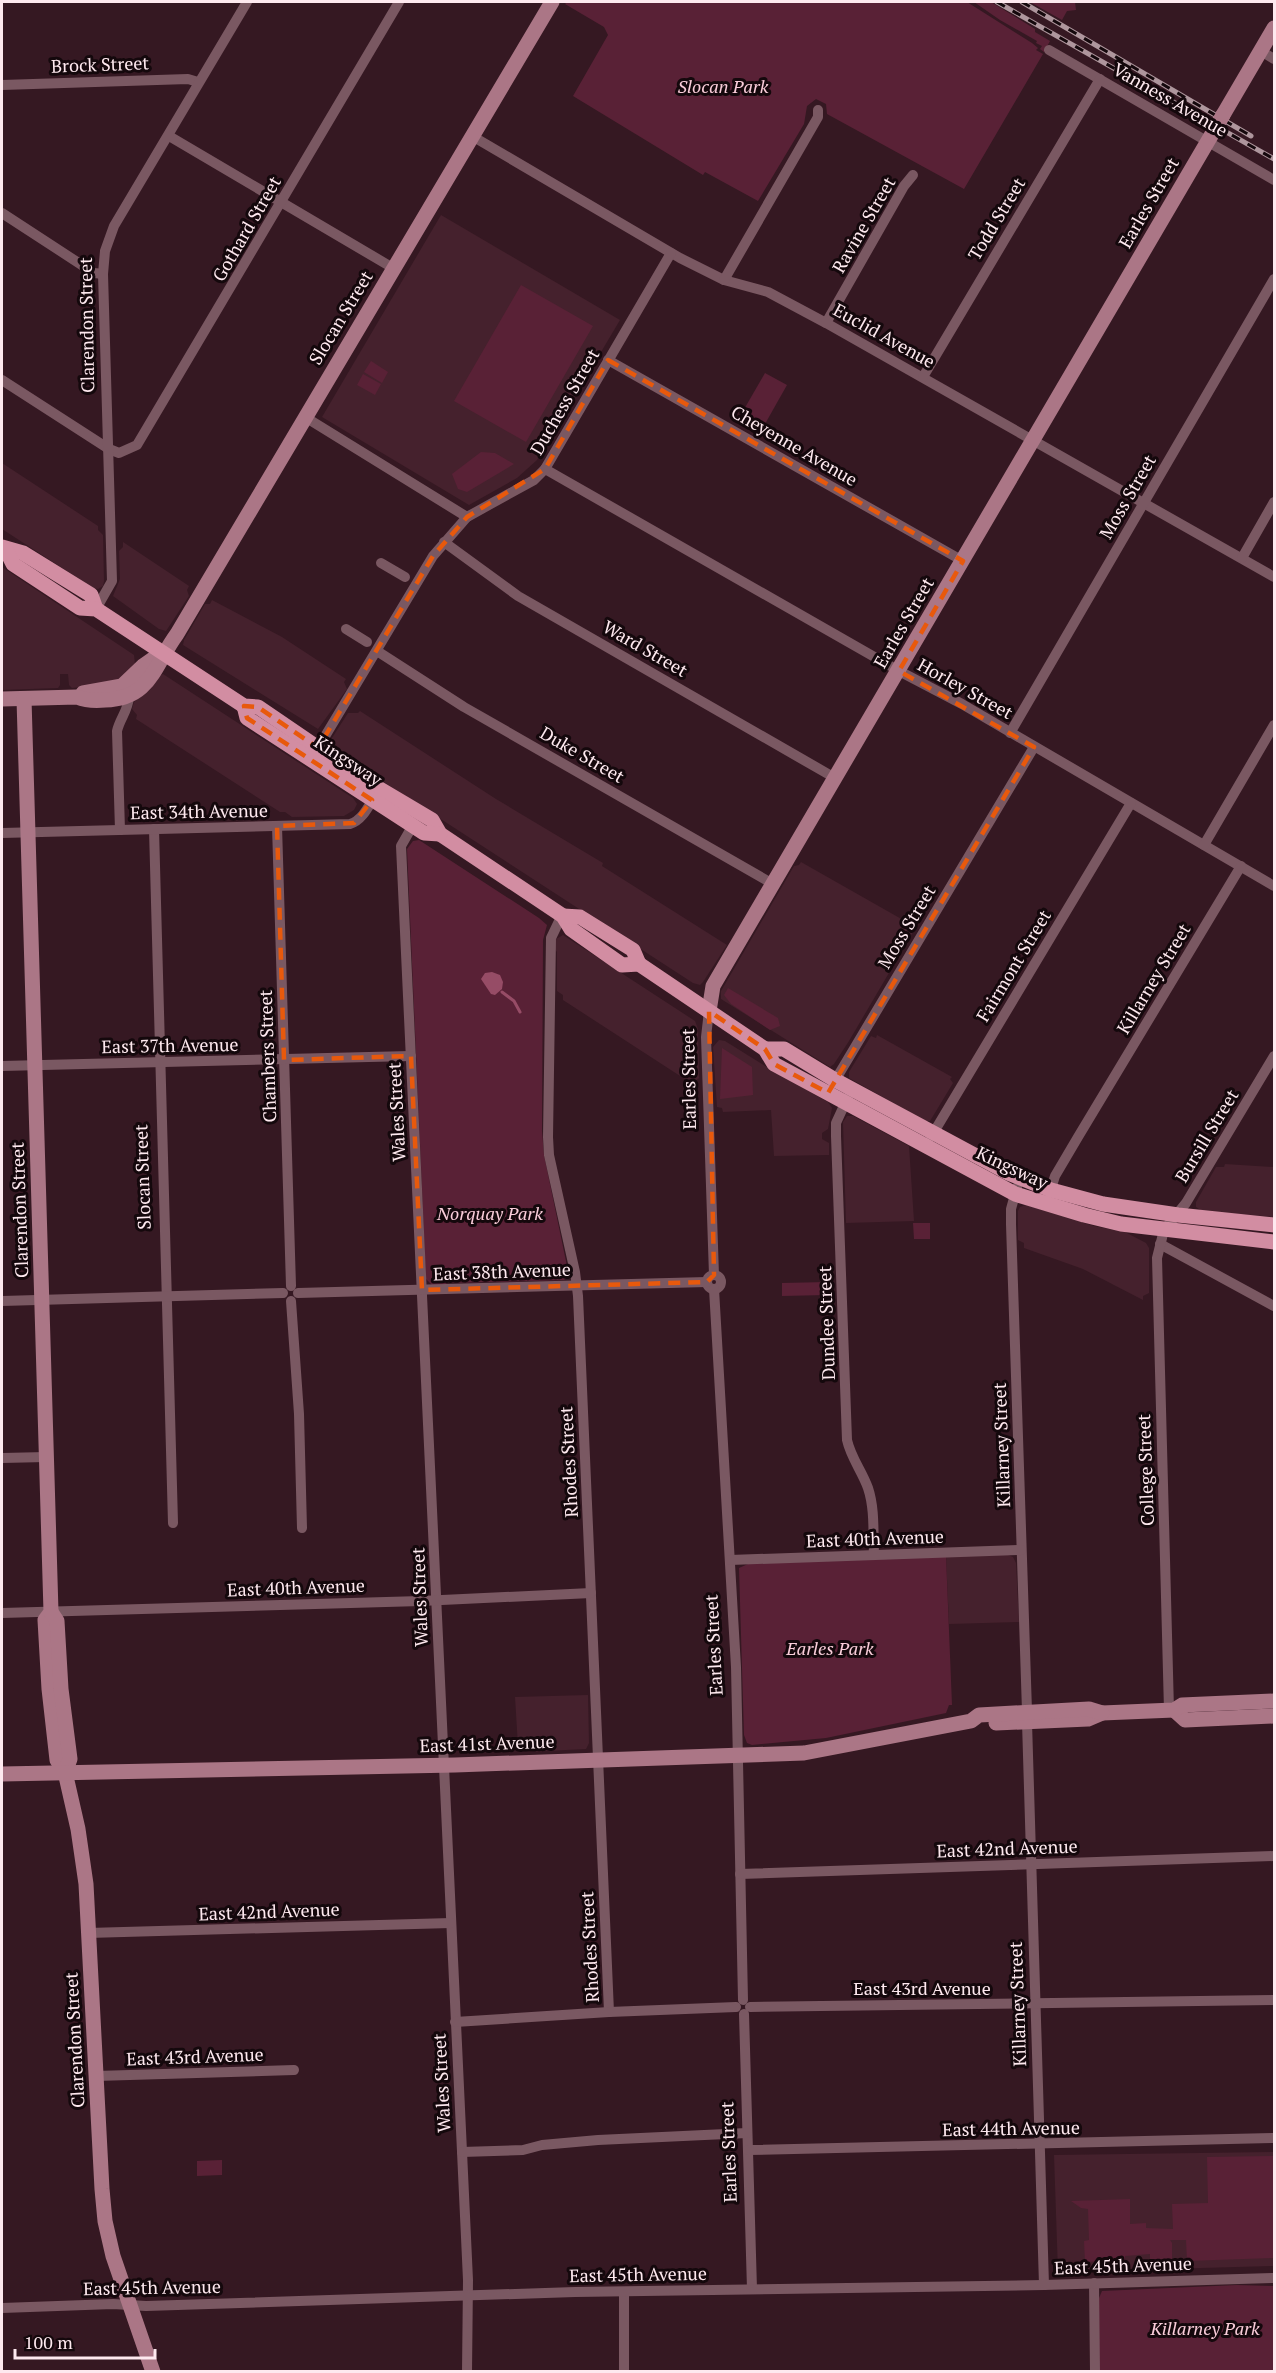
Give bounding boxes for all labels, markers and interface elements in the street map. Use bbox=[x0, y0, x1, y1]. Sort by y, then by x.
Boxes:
street label: Brock Street bbox=[51, 50, 150, 78]
street label: Vanness Avenue bbox=[1109, 57, 1232, 142]
park label: Slocan Park bbox=[678, 74, 769, 98]
street label: Earles Street bbox=[1112, 152, 1184, 252]
street label: Gothard Street bbox=[206, 171, 286, 286]
street label: Ravine Street bbox=[826, 172, 900, 277]
street label: Todd Street bbox=[962, 172, 1030, 264]
street label: Clarendon Street bbox=[73, 257, 99, 393]
street label: Slocan Street bbox=[303, 266, 378, 369]
street label: Euclid Avenue bbox=[829, 297, 940, 373]
street label: Duchess Street bbox=[524, 344, 604, 459]
street label: Cheyenne Avenue bbox=[727, 399, 862, 491]
street label: Moss Street bbox=[1093, 450, 1161, 543]
street label: Earles Street bbox=[867, 572, 939, 672]
street label: Ward Street bbox=[599, 614, 692, 682]
street label: Horley Street bbox=[913, 652, 1018, 724]
street label: Duke Street bbox=[536, 720, 629, 788]
street label: Kingsway bbox=[310, 729, 388, 791]
street label: East 34th Avenue bbox=[130, 798, 268, 824]
street label: Moss Street bbox=[872, 880, 941, 973]
street label: Fairmont Street bbox=[970, 905, 1056, 1026]
street label: Killarney Street bbox=[1111, 919, 1196, 1038]
street label: Chambers Street bbox=[253, 989, 281, 1123]
street label: Earles Street bbox=[675, 1028, 701, 1130]
street label: East 37th Avenue bbox=[101, 1032, 239, 1058]
street label: Wales Street bbox=[381, 1061, 411, 1162]
street label: Bursill Street bbox=[1169, 1084, 1244, 1187]
street label: Slocan Street bbox=[128, 1124, 156, 1230]
street label: Kingsway bbox=[973, 1140, 1053, 1194]
street label: Clarendon Street bbox=[5, 1141, 33, 1278]
park label: Norquay Park bbox=[436, 1201, 543, 1225]
street label: East 38th Avenue bbox=[433, 1257, 571, 1285]
street label: Dundee Street bbox=[812, 1265, 840, 1381]
street label: Killarney Street bbox=[987, 1382, 1015, 1508]
street label: Rhodes Street bbox=[553, 1406, 583, 1518]
street label: College Street bbox=[1131, 1413, 1159, 1526]
street label: East 40th Avenue bbox=[806, 1524, 944, 1552]
street label: Wales Street bbox=[405, 1547, 433, 1647]
street label: East 40th Avenue bbox=[227, 1573, 365, 1601]
street label: Earles Street bbox=[698, 1594, 728, 1696]
park label: Earles Park bbox=[785, 1636, 874, 1660]
street label: East 41st Avenue bbox=[419, 1729, 555, 1757]
street label: East 42nd Avenue bbox=[936, 1834, 1078, 1862]
street label: Rhodes Street bbox=[574, 1891, 604, 2003]
street label: East 42nd Avenue bbox=[198, 1897, 340, 1925]
street label: Killarney Street bbox=[1003, 1941, 1031, 2067]
street label: Clarendon Street bbox=[58, 1971, 90, 2108]
street label: East 43rd Avenue bbox=[853, 1976, 991, 2000]
street label: Wales Street bbox=[426, 2032, 456, 2133]
street label: East 43rd Avenue bbox=[126, 2042, 264, 2070]
street label: Earles Street bbox=[714, 2101, 742, 2203]
street label: East 44th Avenue bbox=[942, 2115, 1080, 2141]
street label: East 45th Avenue bbox=[1054, 2251, 1192, 2279]
street label: East 45th Avenue bbox=[569, 2261, 707, 2287]
street label: East 45th Avenue bbox=[83, 2274, 221, 2300]
park label: Killarney Park bbox=[1149, 2316, 1260, 2340]
scale bar bbox=[15, 2322, 154, 2360]
text: 100 m bbox=[24, 2330, 73, 2354]

